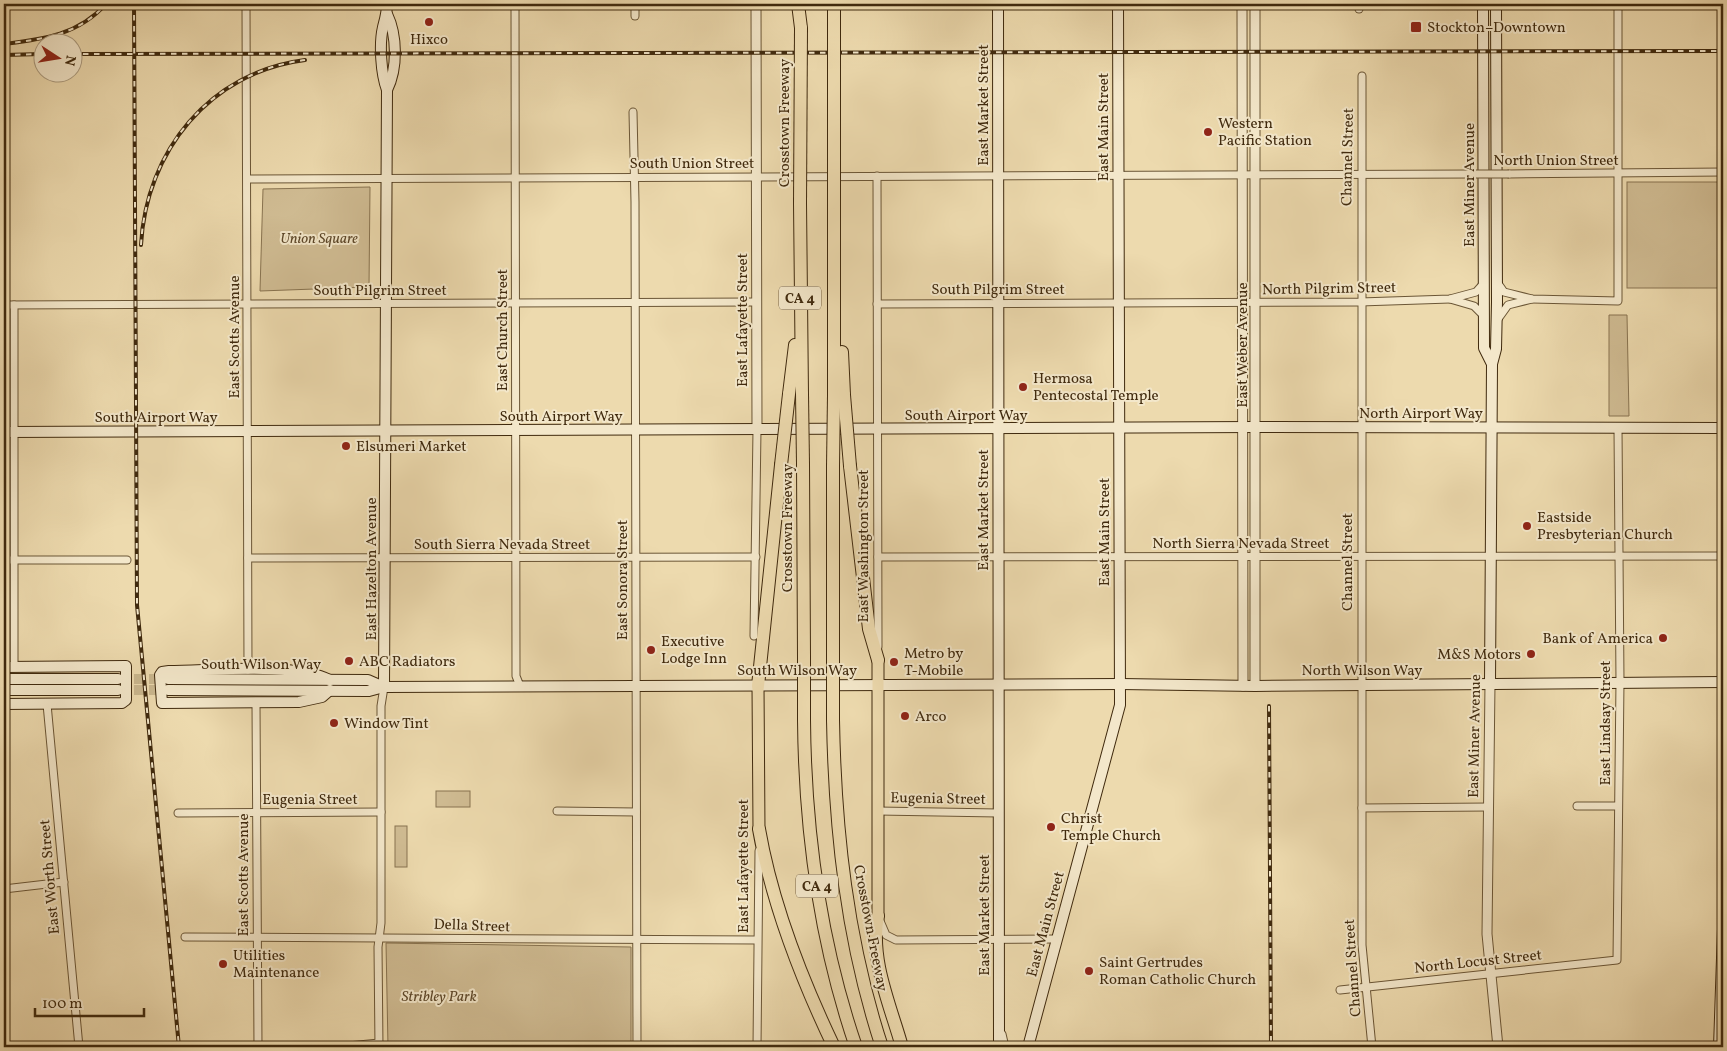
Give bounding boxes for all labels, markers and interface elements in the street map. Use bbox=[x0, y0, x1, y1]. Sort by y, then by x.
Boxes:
marker: Hixco bbox=[423, 16, 435, 28]
place label: Stockton–Downtown bbox=[1427, 18, 1566, 39]
marker: Stockton–Downtown bbox=[1409, 20, 1423, 34]
place label: Hixco bbox=[410, 30, 448, 51]
north arrow bbox=[32, 32, 82, 82]
street label: East Market Street bbox=[974, 44, 995, 166]
text: N bbox=[59, 53, 80, 67]
street label: Crosstown Freeway bbox=[775, 59, 796, 187]
street label: East Main Street bbox=[1094, 73, 1115, 181]
street label: Channel Street bbox=[1337, 108, 1360, 206]
place label: Western Pacific Station bbox=[1218, 114, 1312, 152]
street label: East Miner Avenue bbox=[1460, 123, 1481, 247]
marker: Western Pacific Station bbox=[1202, 126, 1214, 138]
street label: North Union Street bbox=[1493, 151, 1619, 172]
street label: South Union Street bbox=[630, 154, 754, 175]
park label: Union Square bbox=[280, 229, 358, 250]
street label: East Lafayette Street bbox=[733, 253, 754, 387]
street label: East Church Street bbox=[493, 269, 514, 391]
street label: East Scotts Avenue bbox=[225, 275, 246, 399]
street label: North Pilgrim Street bbox=[1262, 278, 1396, 301]
street label: South Pilgrim Street bbox=[931, 280, 1065, 301]
street label: South Pilgrim Street bbox=[313, 281, 447, 302]
street label: East Weber Avenue bbox=[1233, 282, 1254, 408]
road number: CA 4 bbox=[779, 286, 821, 310]
place label: Hermosa Pentecostal Temple bbox=[1033, 369, 1159, 407]
marker: Hermosa Pentecostal Temple bbox=[1017, 381, 1029, 393]
street label: North Airport Way bbox=[1359, 404, 1483, 425]
street label: South Airport Way bbox=[904, 406, 1028, 427]
street label: South Airport Way bbox=[499, 407, 623, 428]
street label: South Airport Way bbox=[94, 408, 218, 429]
place label: Elsumeri Market bbox=[356, 437, 467, 458]
marker: Elsumeri Market bbox=[340, 440, 352, 452]
street label: East Market Street bbox=[974, 449, 995, 571]
street label: Crosstown Freeway bbox=[778, 464, 799, 592]
street label: East Washington Street bbox=[854, 469, 875, 623]
street label: East Main Street bbox=[1095, 478, 1116, 586]
street label: East Hazelton Avenue bbox=[362, 497, 383, 641]
place label: Eastside Presbyterian Church bbox=[1537, 508, 1673, 546]
street label: Channel Street bbox=[1338, 513, 1359, 611]
street label: East Sonora Street bbox=[613, 520, 634, 640]
marker: Eastside Presbyterian Church bbox=[1521, 520, 1533, 532]
street label: North Sierra Nevada Street bbox=[1152, 534, 1330, 555]
street label: South Sierra Nevada Street bbox=[414, 535, 590, 556]
place label: Bank of America bbox=[1543, 629, 1653, 650]
place label: Executive Lodge Inn bbox=[661, 632, 727, 670]
marker: Bank of America bbox=[1657, 632, 1669, 644]
marker: Executive Lodge Inn bbox=[645, 644, 657, 656]
place label: Metro by T-Mobile bbox=[904, 644, 963, 682]
place label: M&S Motors bbox=[1437, 645, 1521, 666]
marker: M&S Motors bbox=[1525, 648, 1537, 660]
place label: ABC Radiators bbox=[359, 652, 455, 673]
street label: South Wilson Way bbox=[201, 655, 321, 676]
marker: ABC Radiators bbox=[343, 655, 355, 667]
marker: Metro by T-Mobile bbox=[888, 656, 900, 668]
street label: South Wilson Way bbox=[737, 661, 857, 682]
street label: North Wilson Way bbox=[1302, 661, 1422, 682]
street label: East Lindsay Street bbox=[1596, 661, 1617, 785]
street label: East Miner Avenue bbox=[1464, 674, 1487, 798]
place label: Arco bbox=[915, 707, 947, 728]
marker: Arco bbox=[899, 710, 911, 722]
place label: Window Tint bbox=[344, 714, 429, 735]
marker: Window Tint bbox=[328, 717, 340, 729]
street label: Eugenia Street bbox=[890, 788, 986, 811]
street label: Eugenia Street bbox=[262, 790, 358, 811]
street label: East Lafayette Street bbox=[734, 799, 755, 933]
place label: Christ Temple Church bbox=[1061, 809, 1161, 847]
street label: East Scotts Avenue bbox=[234, 813, 255, 937]
street label: East Worth Street bbox=[35, 818, 66, 935]
marker: Christ Temple Church bbox=[1045, 821, 1057, 833]
street label: East Market Street bbox=[975, 854, 996, 976]
street label: Crosstown Freeway bbox=[847, 863, 892, 993]
street label: East Main Street bbox=[1022, 869, 1071, 979]
road number: CA 4 bbox=[796, 874, 838, 898]
street label: Della Street bbox=[433, 915, 511, 938]
street label: Channel Street bbox=[1340, 918, 1367, 1018]
street label: North Locust Street bbox=[1413, 945, 1543, 980]
place label: Utilities Maintenance bbox=[233, 946, 319, 984]
place label: Saint Gertrudes Roman Catholic Church bbox=[1099, 953, 1256, 991]
marker: Utilities Maintenance bbox=[217, 958, 229, 970]
marker: Saint Gertrudes Roman Catholic Church bbox=[1083, 965, 1095, 977]
scale bar bbox=[35, 986, 144, 1018]
park label: Stribley Park bbox=[401, 987, 477, 1008]
text: 100 m bbox=[42, 994, 82, 1015]

